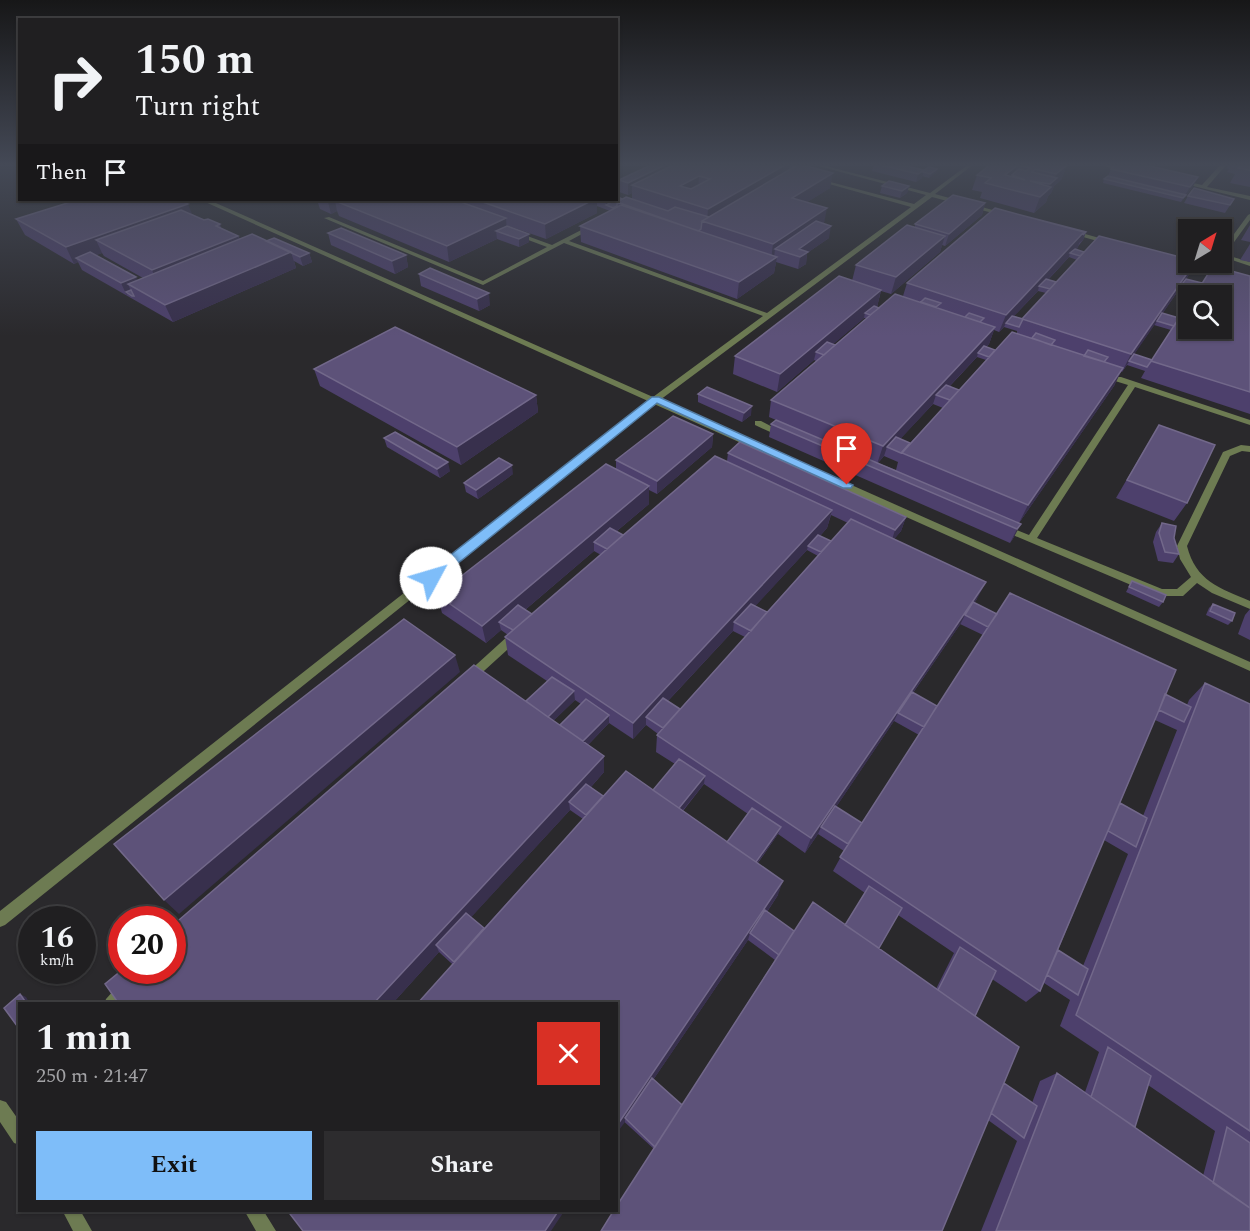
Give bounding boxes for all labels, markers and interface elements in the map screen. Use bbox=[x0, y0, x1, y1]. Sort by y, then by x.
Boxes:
text: 150 m bbox=[135, 29, 254, 92]
icon: right bbox=[36, 42, 114, 120]
text: Turn right bbox=[135, 86, 260, 128]
text: Then bbox=[36, 156, 87, 189]
icon: arrive bbox=[99, 156, 132, 189]
north arrow bbox=[1178, 219, 1232, 273]
map controls bbox=[1178, 219, 1232, 339]
button: search bbox=[1178, 285, 1232, 339]
pin bbox=[821, 423, 872, 485]
icon: arrive bbox=[830, 432, 863, 465]
position arrow bbox=[399, 546, 463, 610]
speed limit sign: 20 bbox=[108, 906, 186, 984]
text: 16 bbox=[40, 915, 74, 961]
text: km/h bbox=[40, 949, 74, 972]
text: 1 min bbox=[36, 1011, 132, 1066]
button: close bbox=[537, 1022, 600, 1085]
text: 250 m · 21:47 bbox=[36, 1061, 148, 1091]
button: Exit bbox=[36, 1131, 312, 1200]
button: Share bbox=[324, 1131, 600, 1200]

